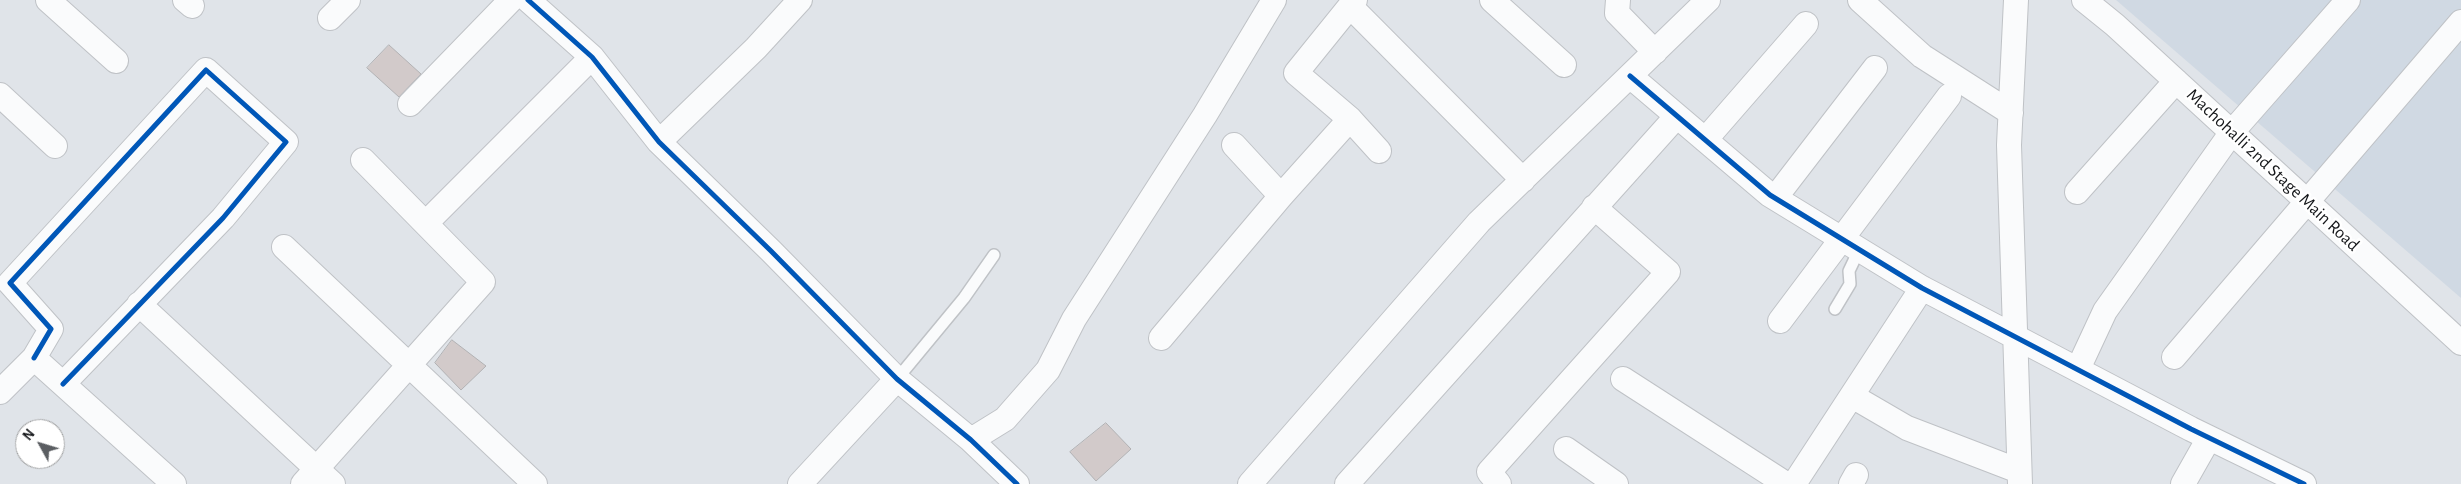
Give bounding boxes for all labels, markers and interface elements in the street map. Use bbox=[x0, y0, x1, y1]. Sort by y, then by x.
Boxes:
street label: Machohalli 2nd Stage Main Road bbox=[2182, 84, 2364, 256]
north arrow bbox=[15, 419, 65, 469]
text: N bbox=[21, 427, 38, 443]

